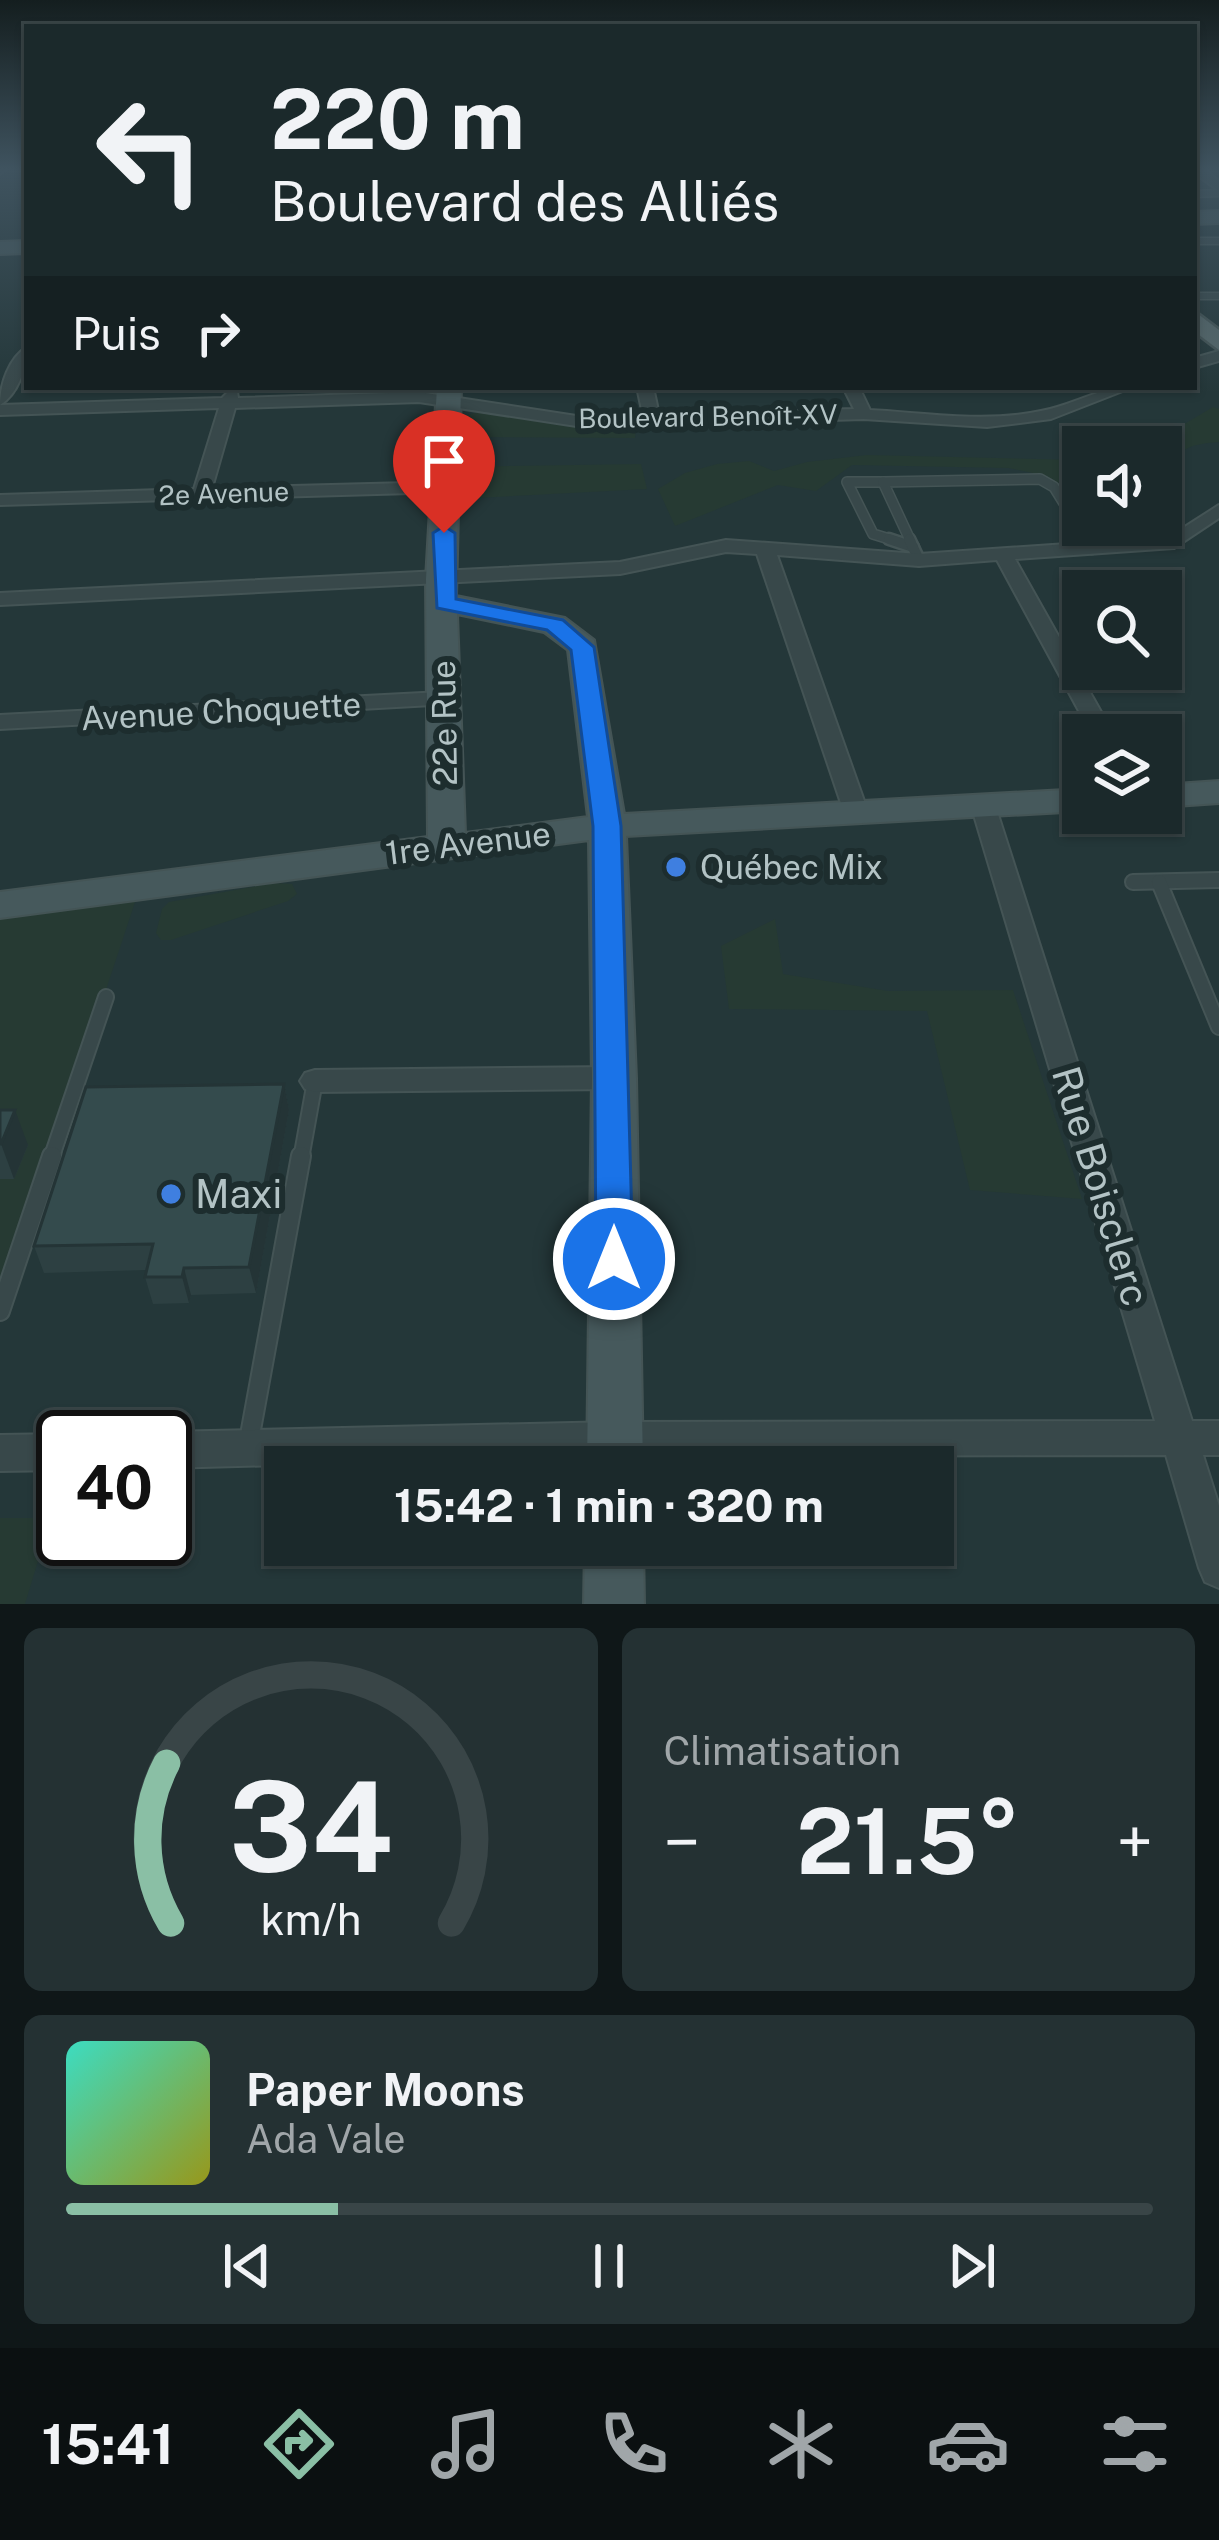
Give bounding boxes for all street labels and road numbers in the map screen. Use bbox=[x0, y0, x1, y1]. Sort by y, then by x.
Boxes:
street label: Boulevard Benoît-XV bbox=[578, 398, 838, 434]
street label: 2e Avenue bbox=[158, 475, 290, 511]
street label: 22e Rue bbox=[424, 660, 464, 786]
street label: Avenue Choquette bbox=[80, 685, 362, 737]
street label: 1re Avenue bbox=[383, 814, 553, 872]
street label: Rue Boisclerc bbox=[1043, 1061, 1159, 1311]

